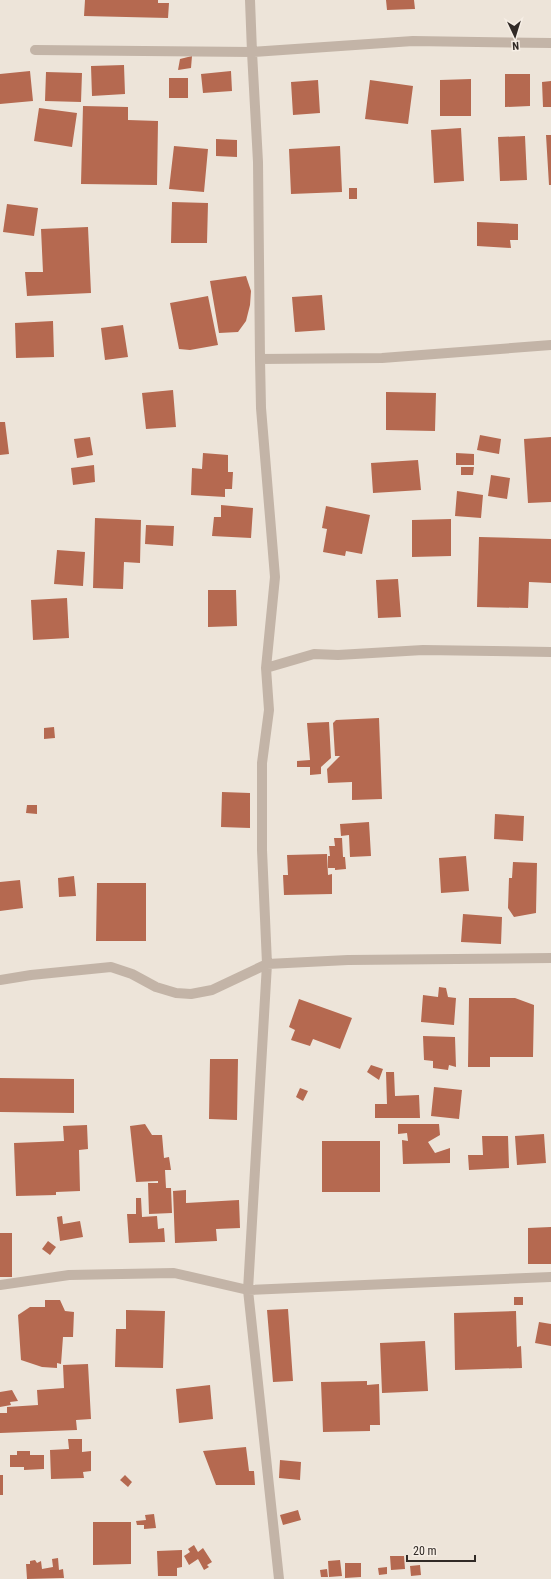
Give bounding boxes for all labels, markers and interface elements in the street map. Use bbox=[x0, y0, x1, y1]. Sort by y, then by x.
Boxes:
north arrow bbox=[495, 16, 535, 56]
text: N bbox=[512, 39, 519, 52]
scale bar bbox=[407, 1537, 475, 1563]
text: 20 m bbox=[413, 1544, 437, 1558]

